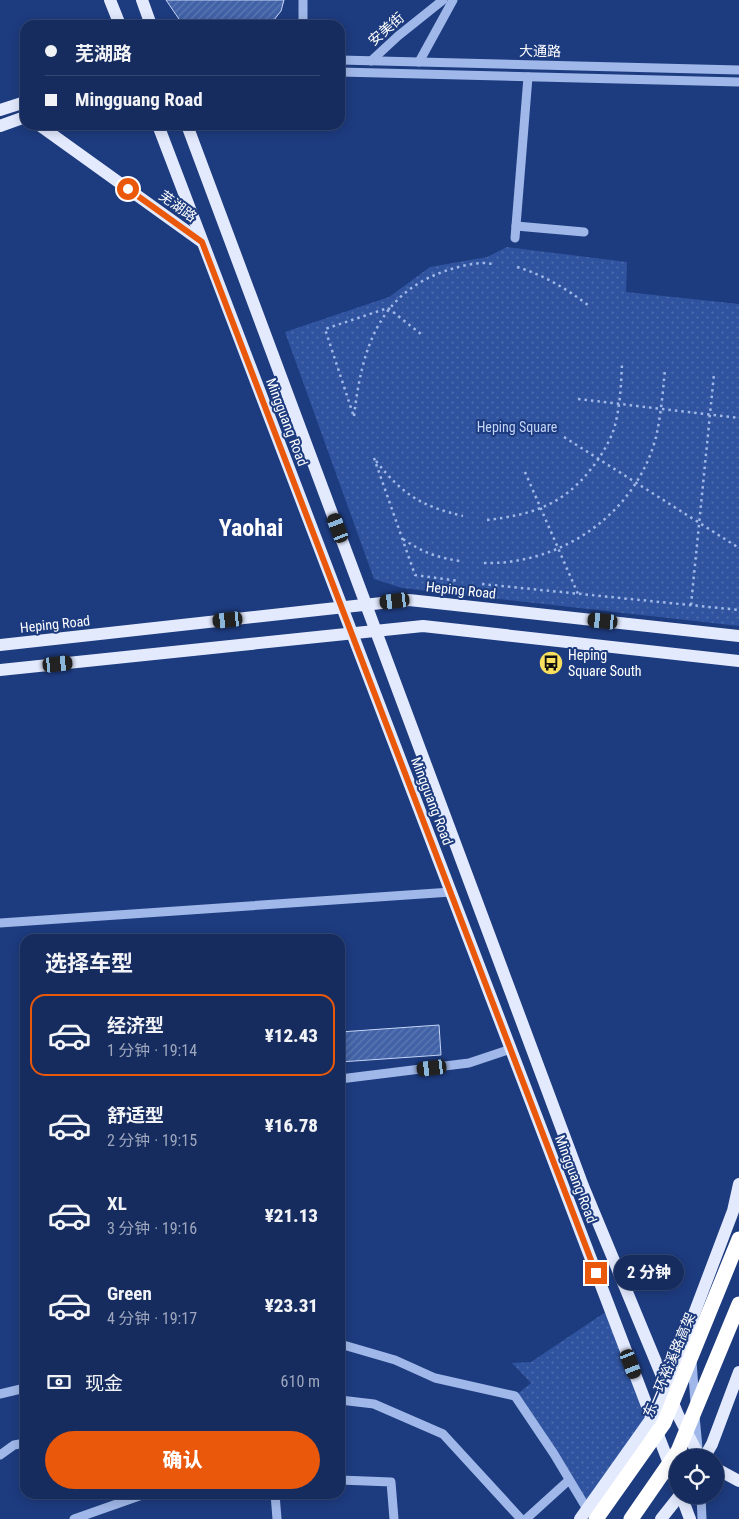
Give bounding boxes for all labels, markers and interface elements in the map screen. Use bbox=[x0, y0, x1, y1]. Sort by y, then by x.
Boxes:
street label: 安美街 bbox=[365, 9, 407, 49]
text: 芜湖路 bbox=[75, 42, 132, 65]
street label: 大通路 bbox=[519, 43, 561, 59]
text: Mingguang Road bbox=[75, 88, 203, 111]
route start bbox=[117, 178, 139, 200]
street label: 芜湖路 bbox=[156, 187, 200, 225]
street label: Mingguang Road bbox=[263, 376, 311, 468]
park label: Heping Square bbox=[477, 419, 558, 435]
car bbox=[325, 511, 350, 545]
district label: Yaohai bbox=[219, 514, 283, 542]
street label: Heping Road bbox=[425, 578, 497, 602]
car bbox=[379, 592, 410, 610]
car bbox=[212, 611, 243, 629]
street label: Heping Road bbox=[19, 612, 91, 636]
car bbox=[587, 612, 618, 630]
place label: Heping Square South bbox=[568, 647, 642, 679]
bus stop icon: Heping Square South bbox=[538, 650, 564, 676]
car bbox=[42, 655, 73, 673]
street label: Mingguang Road bbox=[408, 755, 456, 847]
text: 选择车型 bbox=[45, 951, 133, 976]
icon: car bbox=[47, 1013, 92, 1058]
text: 经济型 bbox=[107, 1014, 164, 1037]
text: ¥12.43 bbox=[265, 1024, 318, 1047]
text: 1 分钟 · 19:14 bbox=[107, 1041, 197, 1060]
car bbox=[416, 1059, 447, 1077]
icon: car bbox=[47, 1103, 92, 1148]
text: 舒适型 bbox=[107, 1104, 164, 1127]
text: ¥16.78 bbox=[265, 1114, 318, 1137]
text: 2 分钟 · 19:15 bbox=[107, 1131, 197, 1150]
street label: Mingguang Road bbox=[552, 1133, 600, 1225]
text: XL bbox=[107, 1192, 127, 1215]
icon: car bbox=[47, 1193, 92, 1238]
text: ¥21.13 bbox=[265, 1204, 318, 1227]
text: 3 分钟 · 19:16 bbox=[107, 1219, 197, 1238]
callout: 2 分钟 bbox=[614, 1256, 684, 1290]
route end bbox=[585, 1262, 607, 1284]
text: 2 分钟 bbox=[627, 1263, 671, 1282]
text: Green bbox=[107, 1282, 152, 1305]
icon: car bbox=[47, 1283, 92, 1328]
text: ¥23.31 bbox=[265, 1294, 318, 1317]
text: 4 分钟 · 19:17 bbox=[107, 1309, 197, 1328]
street label: 东一环裕溪路高架 bbox=[640, 1310, 698, 1420]
car bbox=[618, 1347, 643, 1381]
icon: cash bbox=[45, 1368, 73, 1396]
text: 现金 bbox=[85, 1372, 123, 1395]
text: 610 m bbox=[281, 1372, 320, 1391]
button: 确认 bbox=[45, 1431, 320, 1489]
map controls bbox=[669, 1449, 724, 1504]
button: locate bbox=[669, 1449, 724, 1504]

